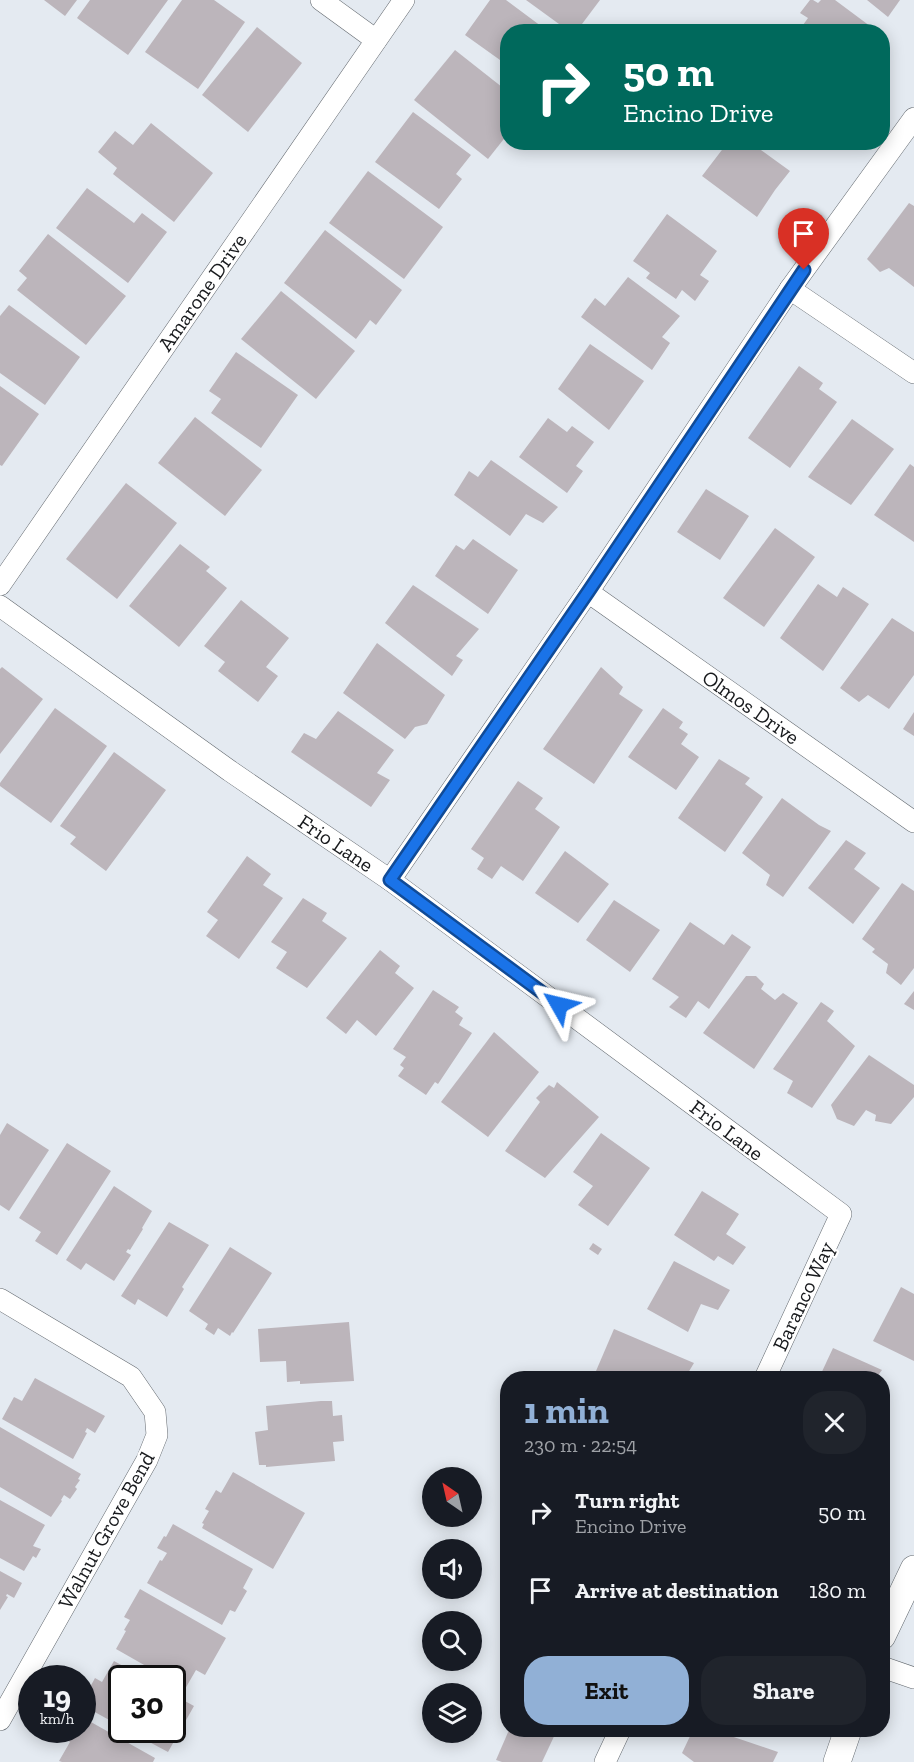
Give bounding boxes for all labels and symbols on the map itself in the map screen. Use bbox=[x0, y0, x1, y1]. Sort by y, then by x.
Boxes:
pin bbox=[778, 208, 829, 270]
street label: Amarone Drive bbox=[152, 228, 252, 356]
street label: Olmos Drive bbox=[698, 664, 805, 750]
street label: Frio Lane bbox=[294, 809, 379, 877]
position arrow bbox=[527, 973, 591, 1037]
street label: Frio Lane bbox=[685, 1094, 769, 1166]
street label: Baranco Way bbox=[767, 1237, 839, 1355]
street label: Walnut Grove Bend bbox=[52, 1447, 160, 1613]
north arrow bbox=[422, 1467, 482, 1527]
speed limit sign: 30 bbox=[108, 1665, 186, 1743]

